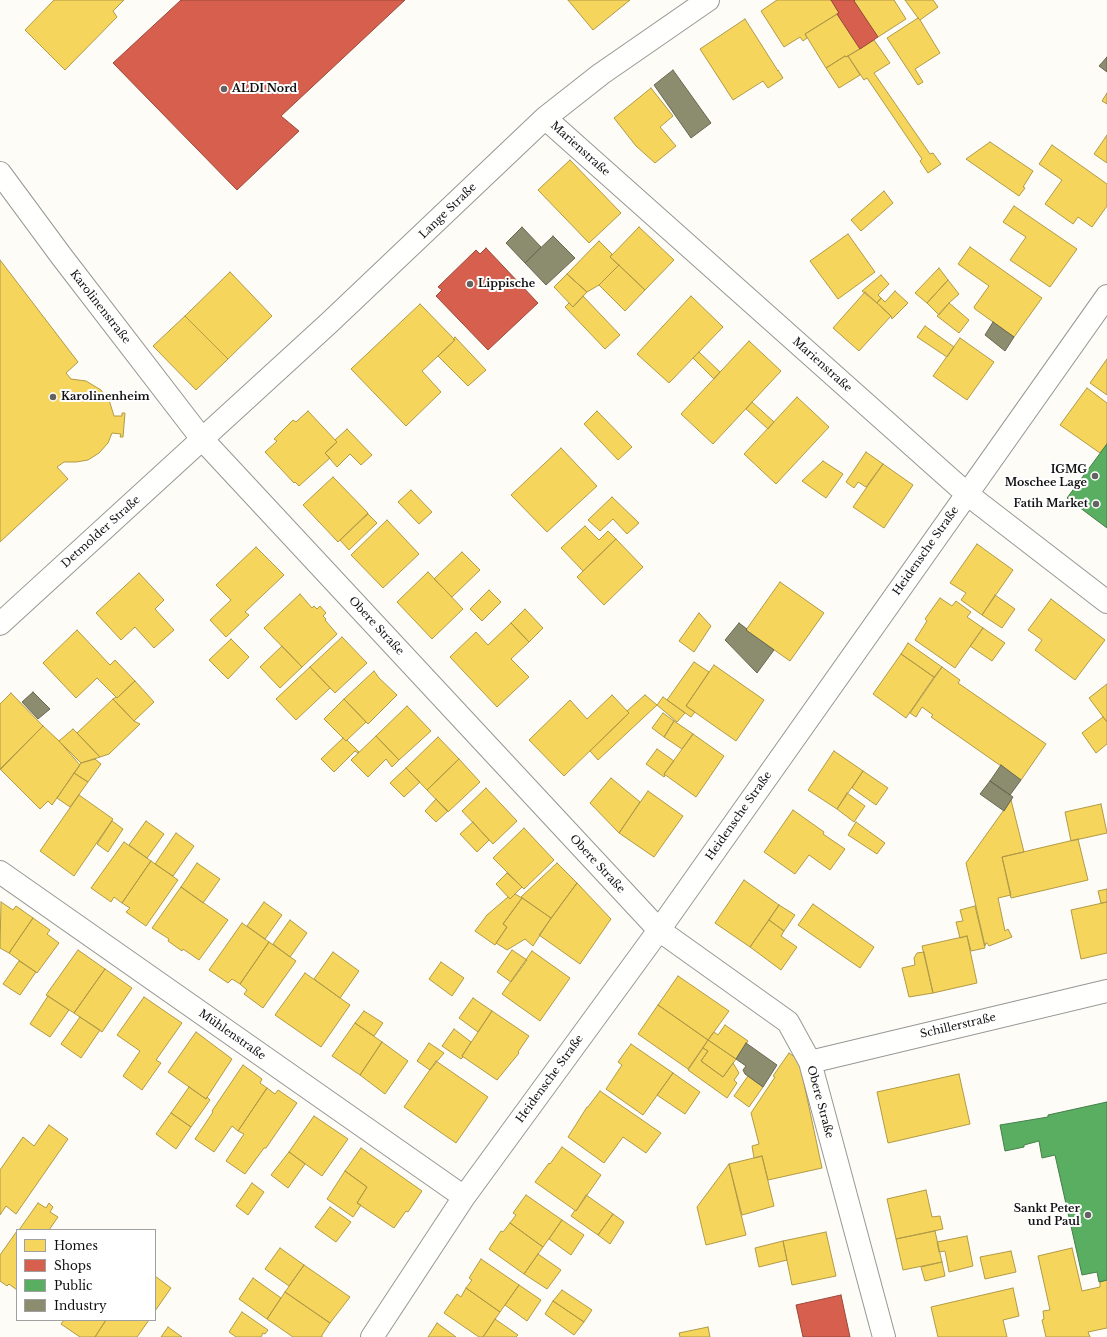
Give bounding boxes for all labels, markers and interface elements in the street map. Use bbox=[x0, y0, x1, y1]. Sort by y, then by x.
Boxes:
place label: ALDI Nord bbox=[232, 82, 297, 96]
marker: ALDI Nord bbox=[219, 84, 229, 94]
street label: Marienstraße bbox=[548, 119, 612, 179]
street label: Lange Straße bbox=[417, 181, 479, 241]
street label: Karolinenstraße bbox=[67, 267, 133, 347]
place label: Lippische bbox=[478, 277, 535, 291]
marker: Lippische bbox=[465, 279, 475, 289]
street label: Marienstraße bbox=[790, 335, 854, 395]
place label: Karolinenheim bbox=[61, 390, 150, 404]
marker: Karolinenheim bbox=[48, 392, 58, 402]
place label: IGMG Moschee Lage bbox=[1005, 463, 1087, 489]
marker: IGMG Moschee Lage bbox=[1090, 471, 1100, 481]
street label: Detmolder Straße bbox=[59, 493, 143, 571]
place label: Fatih Market bbox=[1013, 497, 1088, 511]
marker: Fatih Market bbox=[1091, 499, 1101, 509]
street label: Heidensche Straße bbox=[890, 504, 962, 598]
street label: Obere Straße bbox=[346, 594, 406, 658]
street label: Heidensche Straße bbox=[703, 769, 775, 863]
street label: Obere Straße bbox=[567, 832, 627, 896]
street label: Mühlenstraße bbox=[196, 1007, 268, 1063]
street label: Schillerstraße bbox=[919, 1011, 997, 1041]
street label: Heidensche Straße bbox=[514, 1032, 586, 1126]
street label: Obere Straße bbox=[804, 1064, 836, 1140]
place label: Sankt Peter und Paul bbox=[1014, 1202, 1080, 1228]
marker: Sankt Peter und Paul bbox=[1083, 1210, 1093, 1220]
legend bbox=[16, 1229, 156, 1321]
text: Homes bbox=[54, 1238, 98, 1253]
text: Shops bbox=[54, 1258, 91, 1273]
text: Public bbox=[54, 1278, 93, 1293]
text: Industry bbox=[54, 1298, 107, 1313]

